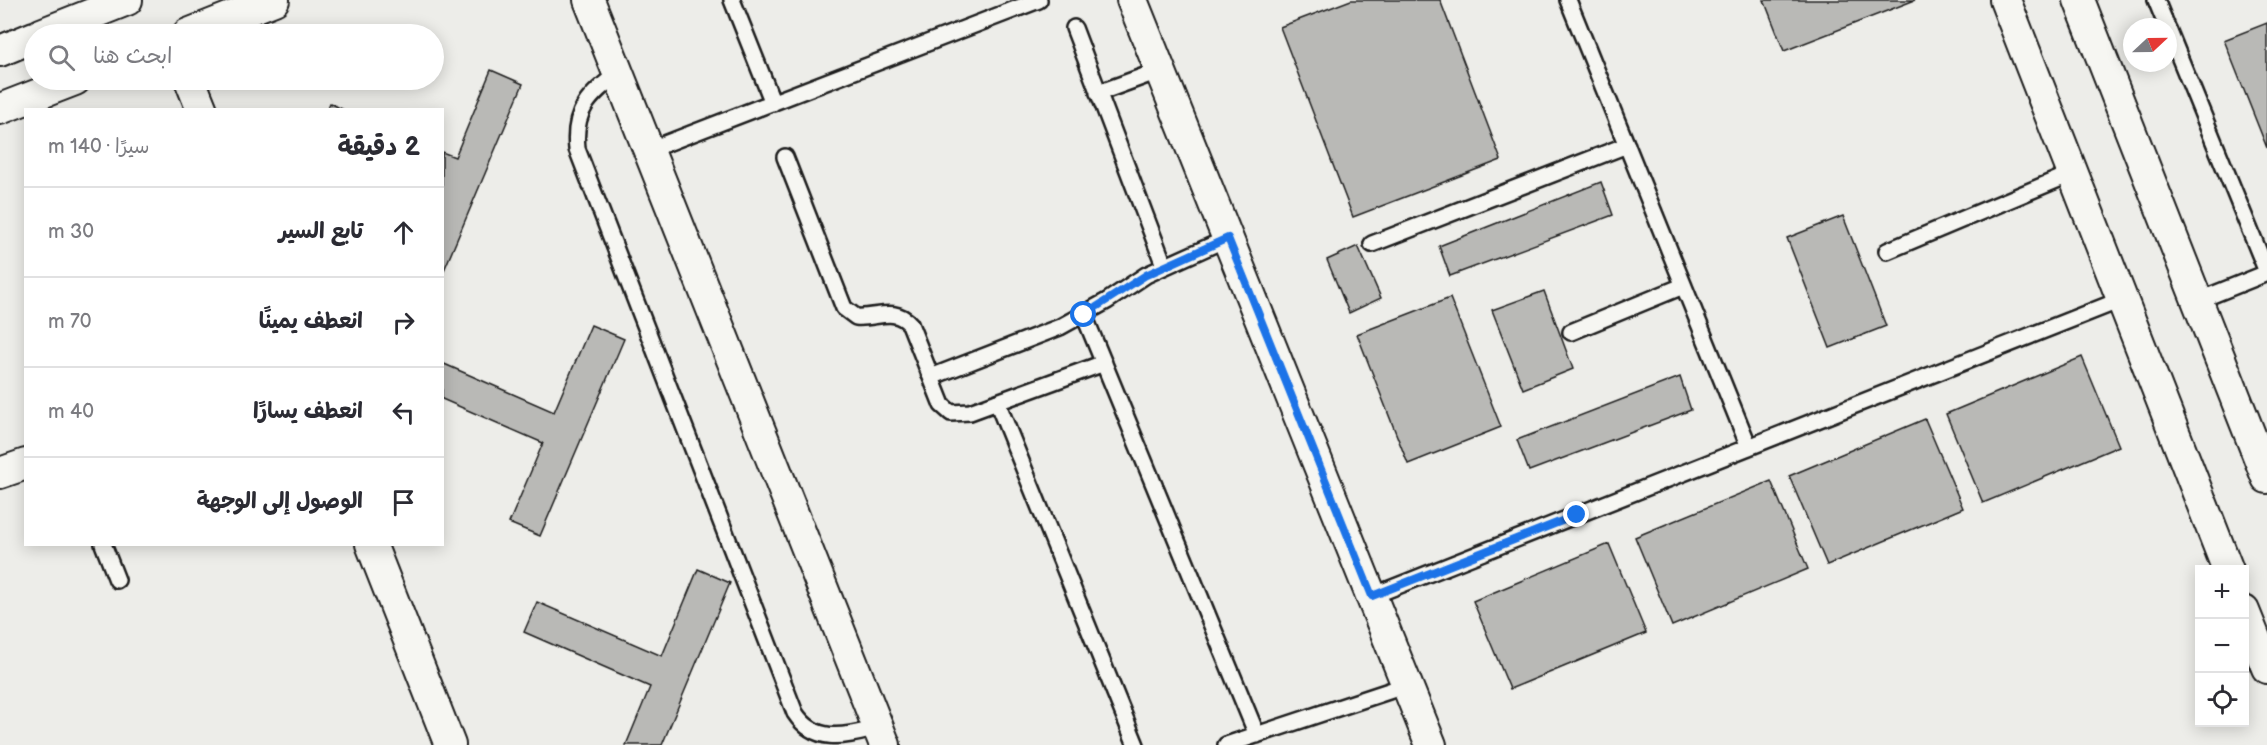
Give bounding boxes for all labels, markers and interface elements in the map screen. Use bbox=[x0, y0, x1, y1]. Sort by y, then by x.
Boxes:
north arrow bbox=[2123, 18, 2177, 72]
search box bbox=[24, 24, 444, 90]
icon: search bbox=[45, 41, 78, 74]
text: ابحث هنا bbox=[93, 43, 173, 70]
text: 2 دقيقة bbox=[337, 132, 420, 163]
text: سيرًا · 140 m bbox=[48, 135, 150, 159]
icon: ahead bbox=[387, 216, 420, 249]
text: تابع السير bbox=[279, 218, 363, 245]
text: 30 m bbox=[48, 220, 94, 244]
route start bbox=[1070, 301, 1096, 327]
icon: right bbox=[387, 306, 420, 339]
text: انعطف يمينًا bbox=[259, 308, 363, 335]
text: 70 m bbox=[48, 310, 92, 334]
icon: left bbox=[387, 396, 420, 429]
text: انعطف يسارًا bbox=[253, 398, 363, 425]
text: 40 m bbox=[48, 400, 94, 424]
icon: arrive bbox=[387, 486, 420, 519]
text: الوصول إلى الوجهة bbox=[196, 488, 363, 515]
route end bbox=[1563, 501, 1589, 527]
map controls bbox=[2195, 565, 2249, 727]
button: + bbox=[2195, 565, 2249, 619]
button: − bbox=[2195, 619, 2249, 673]
button: locate bbox=[2195, 673, 2249, 727]

